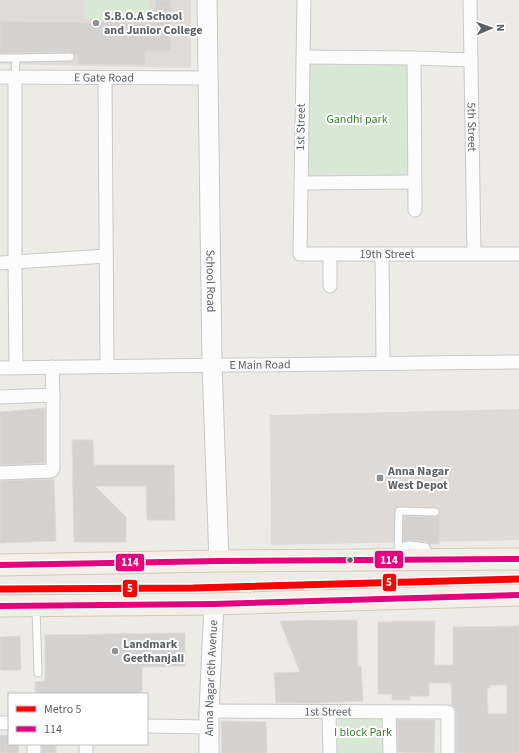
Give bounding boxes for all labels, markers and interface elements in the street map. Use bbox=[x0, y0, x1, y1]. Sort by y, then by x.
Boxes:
place label: S.B.O.A School and Junior College bbox=[104, 8, 202, 39]
north arrow bbox=[471, 8, 511, 48]
marker: S.B.O.A School and Junior College bbox=[91, 18, 101, 28]
text: N bbox=[493, 24, 508, 32]
street label: E Gate Road bbox=[74, 69, 134, 86]
street label: 5th Street bbox=[463, 102, 481, 152]
street label: 1st Street bbox=[292, 103, 310, 151]
park label: Gandhi park bbox=[326, 111, 388, 128]
street label: 19th Street bbox=[359, 246, 414, 263]
street label: School Road bbox=[202, 249, 220, 312]
street label: E Main Road bbox=[229, 356, 291, 374]
place label: Anna Nagar West Depot bbox=[387, 463, 449, 494]
marker: Anna Nagar West Depot bbox=[375, 473, 385, 483]
line badge: 114 bbox=[374, 550, 404, 569]
line badge: 114 bbox=[115, 553, 145, 572]
text: 114 bbox=[380, 553, 398, 568]
text: 114 bbox=[121, 555, 139, 570]
unlabelled marker bbox=[345, 555, 355, 565]
line badge: 5 bbox=[382, 573, 397, 592]
text: 5 bbox=[386, 575, 392, 590]
line badge: 5 bbox=[122, 579, 138, 598]
text: 5 bbox=[127, 581, 133, 596]
street label: Anna Nagar 6th Avenue bbox=[201, 619, 222, 736]
place label: Landmark Geethanjali bbox=[123, 636, 184, 667]
marker: Landmark Geethanjali bbox=[110, 646, 120, 656]
legend bbox=[8, 693, 148, 745]
text: Metro 5 bbox=[44, 701, 82, 718]
street label: 1st Street bbox=[304, 703, 352, 720]
text: 114 bbox=[44, 721, 62, 738]
park label: I block Park bbox=[334, 724, 392, 741]

